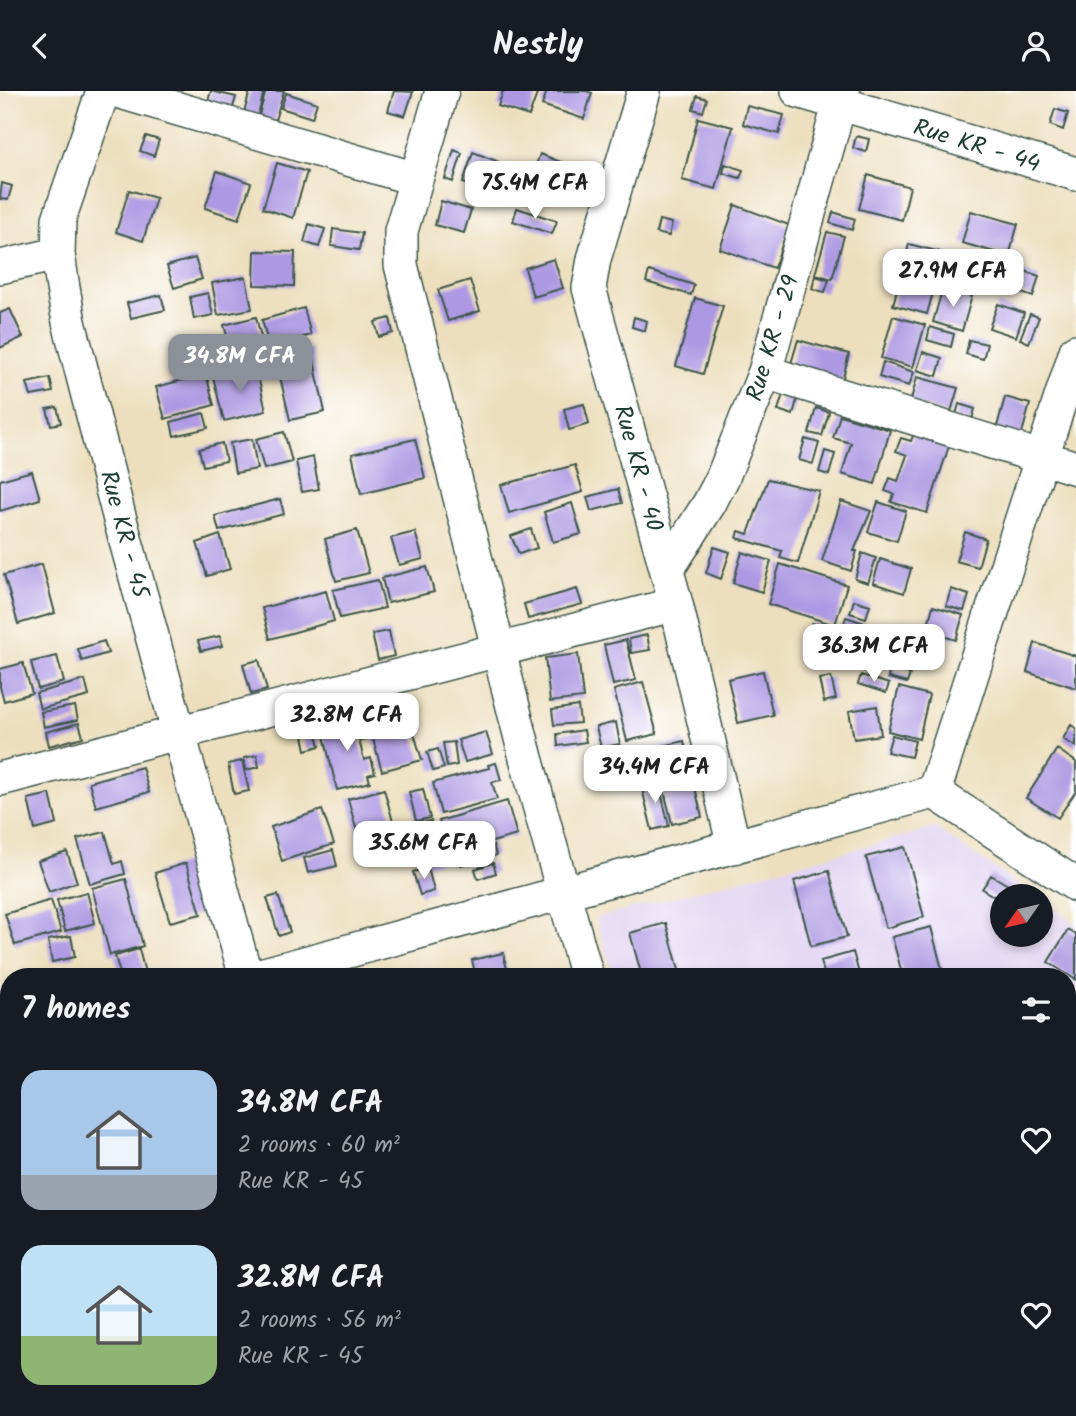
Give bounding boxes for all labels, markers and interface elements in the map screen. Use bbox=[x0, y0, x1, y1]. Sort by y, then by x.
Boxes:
text: Nestly bbox=[493, 20, 583, 71]
icon: back bbox=[21, 27, 59, 65]
icon: person bbox=[1017, 27, 1055, 65]
street label: Rue KR - 44 bbox=[908, 109, 1045, 184]
pin: 75.4M CFA bbox=[455, 162, 615, 221]
text: 75.4M CFA bbox=[481, 166, 589, 202]
pin: 27.9M CFA bbox=[873, 249, 1033, 309]
text: 27.9M CFA bbox=[899, 254, 1007, 290]
street label: Rue KR - 29 bbox=[736, 270, 811, 406]
pin: 34.8M CFA bbox=[160, 335, 320, 394]
text: 34.8M CFA bbox=[184, 339, 296, 375]
street label: Rue KR - 40 bbox=[602, 401, 673, 536]
street label: Rue KR - 45 bbox=[88, 466, 160, 605]
pin: 36.3M CFA bbox=[794, 625, 954, 684]
text: 36.3M CFA bbox=[819, 629, 929, 665]
pin: 32.8M CFA bbox=[267, 693, 427, 753]
text: 32.8M CFA bbox=[291, 698, 403, 734]
pin: 34.4M CFA bbox=[575, 745, 735, 805]
text: 34.4M CFA bbox=[600, 750, 710, 786]
pin: 35.6M CFA bbox=[344, 821, 504, 881]
text: 35.6M CFA bbox=[369, 826, 479, 862]
north arrow bbox=[990, 884, 1054, 947]
map controls bbox=[990, 884, 1053, 947]
text: 7 homes bbox=[21, 986, 131, 1034]
icon: filters bbox=[1017, 991, 1055, 1029]
text: 34.8M CFA bbox=[238, 1080, 383, 1128]
icon: home bbox=[77, 1098, 161, 1182]
icon: heart bbox=[1017, 1121, 1055, 1159]
text: 2 rooms · 60 m² bbox=[238, 1128, 400, 1164]
text: Rue KR - 45 bbox=[238, 1164, 363, 1200]
text: 32.8M CFA bbox=[238, 1255, 385, 1303]
icon: home bbox=[77, 1273, 161, 1357]
icon: heart bbox=[1017, 1296, 1055, 1334]
text: 2 rooms · 56 m² bbox=[238, 1303, 401, 1339]
text: Rue KR - 45 bbox=[238, 1339, 363, 1375]

